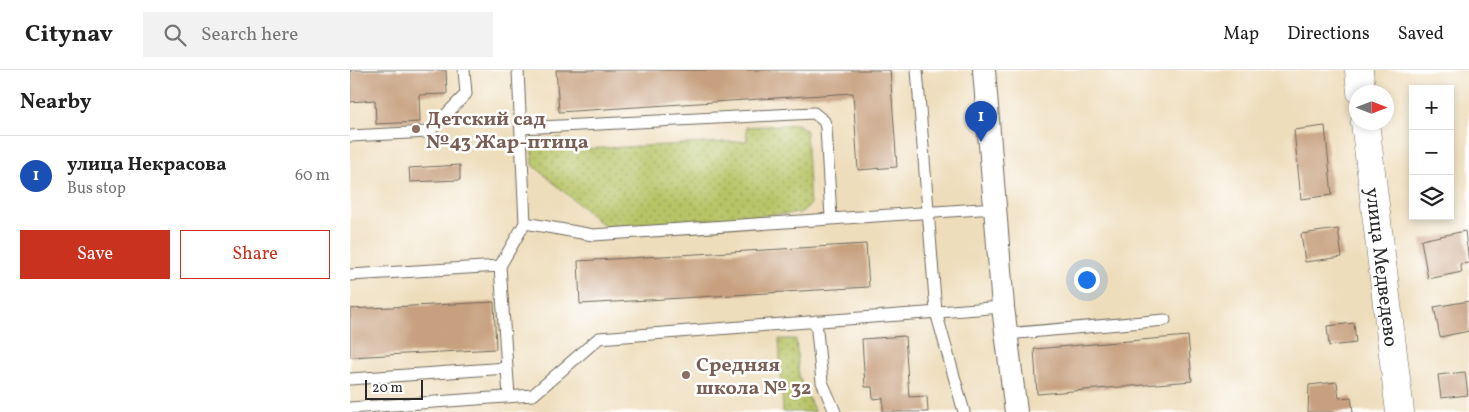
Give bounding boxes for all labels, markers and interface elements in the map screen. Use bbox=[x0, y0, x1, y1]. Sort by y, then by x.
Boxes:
search box bbox=[143, 12, 493, 57]
text: Citynav bbox=[25, 18, 113, 52]
icon: search bbox=[161, 21, 189, 49]
text: Search here bbox=[201, 22, 298, 48]
text: Map bbox=[1223, 22, 1259, 47]
text: Directions bbox=[1287, 22, 1370, 47]
text: Saved bbox=[1398, 22, 1444, 47]
north arrow bbox=[1349, 85, 1394, 130]
map controls bbox=[1409, 85, 1454, 220]
button: + bbox=[1409, 85, 1454, 130]
text: Nearby bbox=[20, 88, 91, 117]
pin: 1 bbox=[965, 101, 997, 142]
place label: Детский сад №43 Жар-птица bbox=[426, 106, 589, 157]
marker: Детский сад №43 Жар-птица bbox=[410, 123, 422, 135]
button: − bbox=[1409, 130, 1454, 175]
text: улица Некрасова bbox=[67, 152, 227, 178]
text: 1 bbox=[33, 165, 39, 187]
text: 60 m bbox=[295, 165, 330, 187]
button: layers bbox=[1409, 175, 1454, 220]
text: Bus stop bbox=[67, 178, 126, 200]
street label: улица Медведево bbox=[1357, 186, 1404, 348]
button: Save bbox=[20, 230, 170, 279]
button: Share bbox=[180, 230, 330, 279]
your location bbox=[1074, 267, 1100, 293]
place label: Средняя школа № 32 bbox=[696, 352, 812, 403]
marker: Средняя школа № 32 bbox=[680, 369, 692, 381]
scale bar bbox=[365, 377, 422, 400]
text: 20 m bbox=[372, 379, 403, 398]

